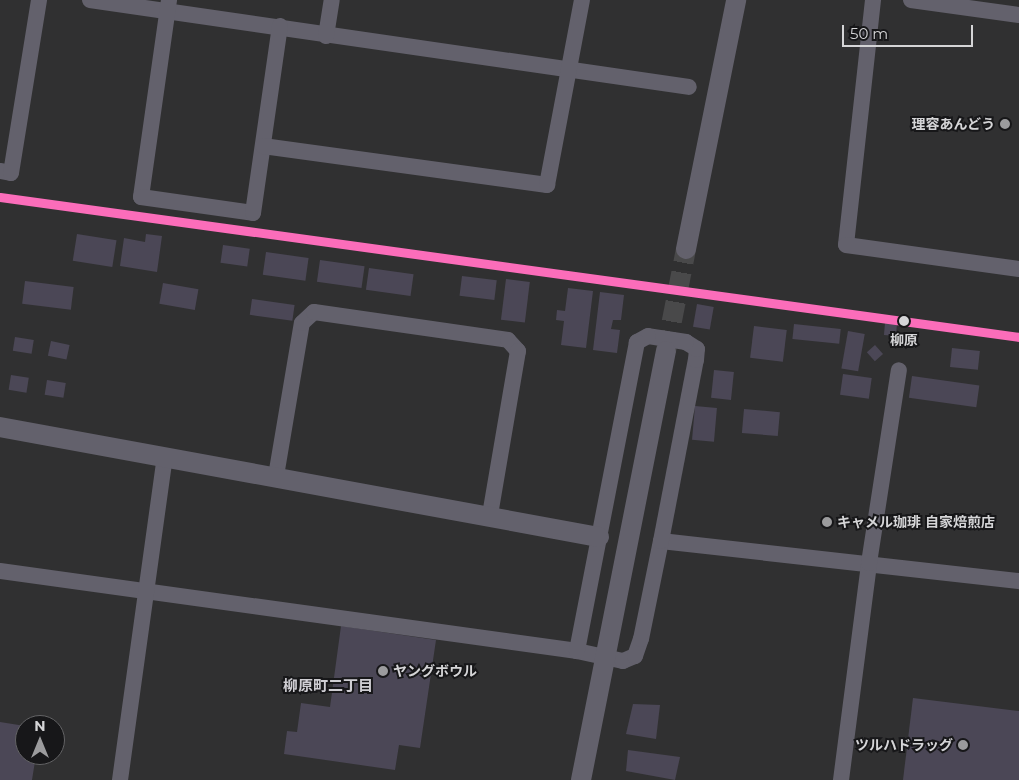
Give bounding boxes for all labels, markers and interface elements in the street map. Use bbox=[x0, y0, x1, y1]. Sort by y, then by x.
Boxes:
scale bar bbox=[844, 15, 975, 47]
text: 50 m bbox=[850, 24, 888, 43]
place label: 理容あんどう bbox=[911, 116, 995, 132]
marker: 理容あんどう bbox=[999, 118, 1011, 130]
marker: 柳原 bbox=[895, 312, 913, 330]
place label: 柳原 bbox=[890, 332, 918, 348]
place label: キャメル珈琲 自家焙煎店 bbox=[837, 514, 995, 530]
marker: キャメル珈琲 自家焙煎店 bbox=[821, 516, 833, 528]
place label: ヤングボウル bbox=[393, 663, 477, 679]
marker: ヤングボウル bbox=[377, 665, 389, 677]
district label: 柳原町二丁目 bbox=[283, 677, 373, 695]
north arrow bbox=[15, 715, 65, 765]
text: N bbox=[34, 717, 46, 735]
place label: ツルハドラッグ bbox=[855, 737, 953, 753]
marker: ツルハドラッグ bbox=[957, 739, 969, 751]

